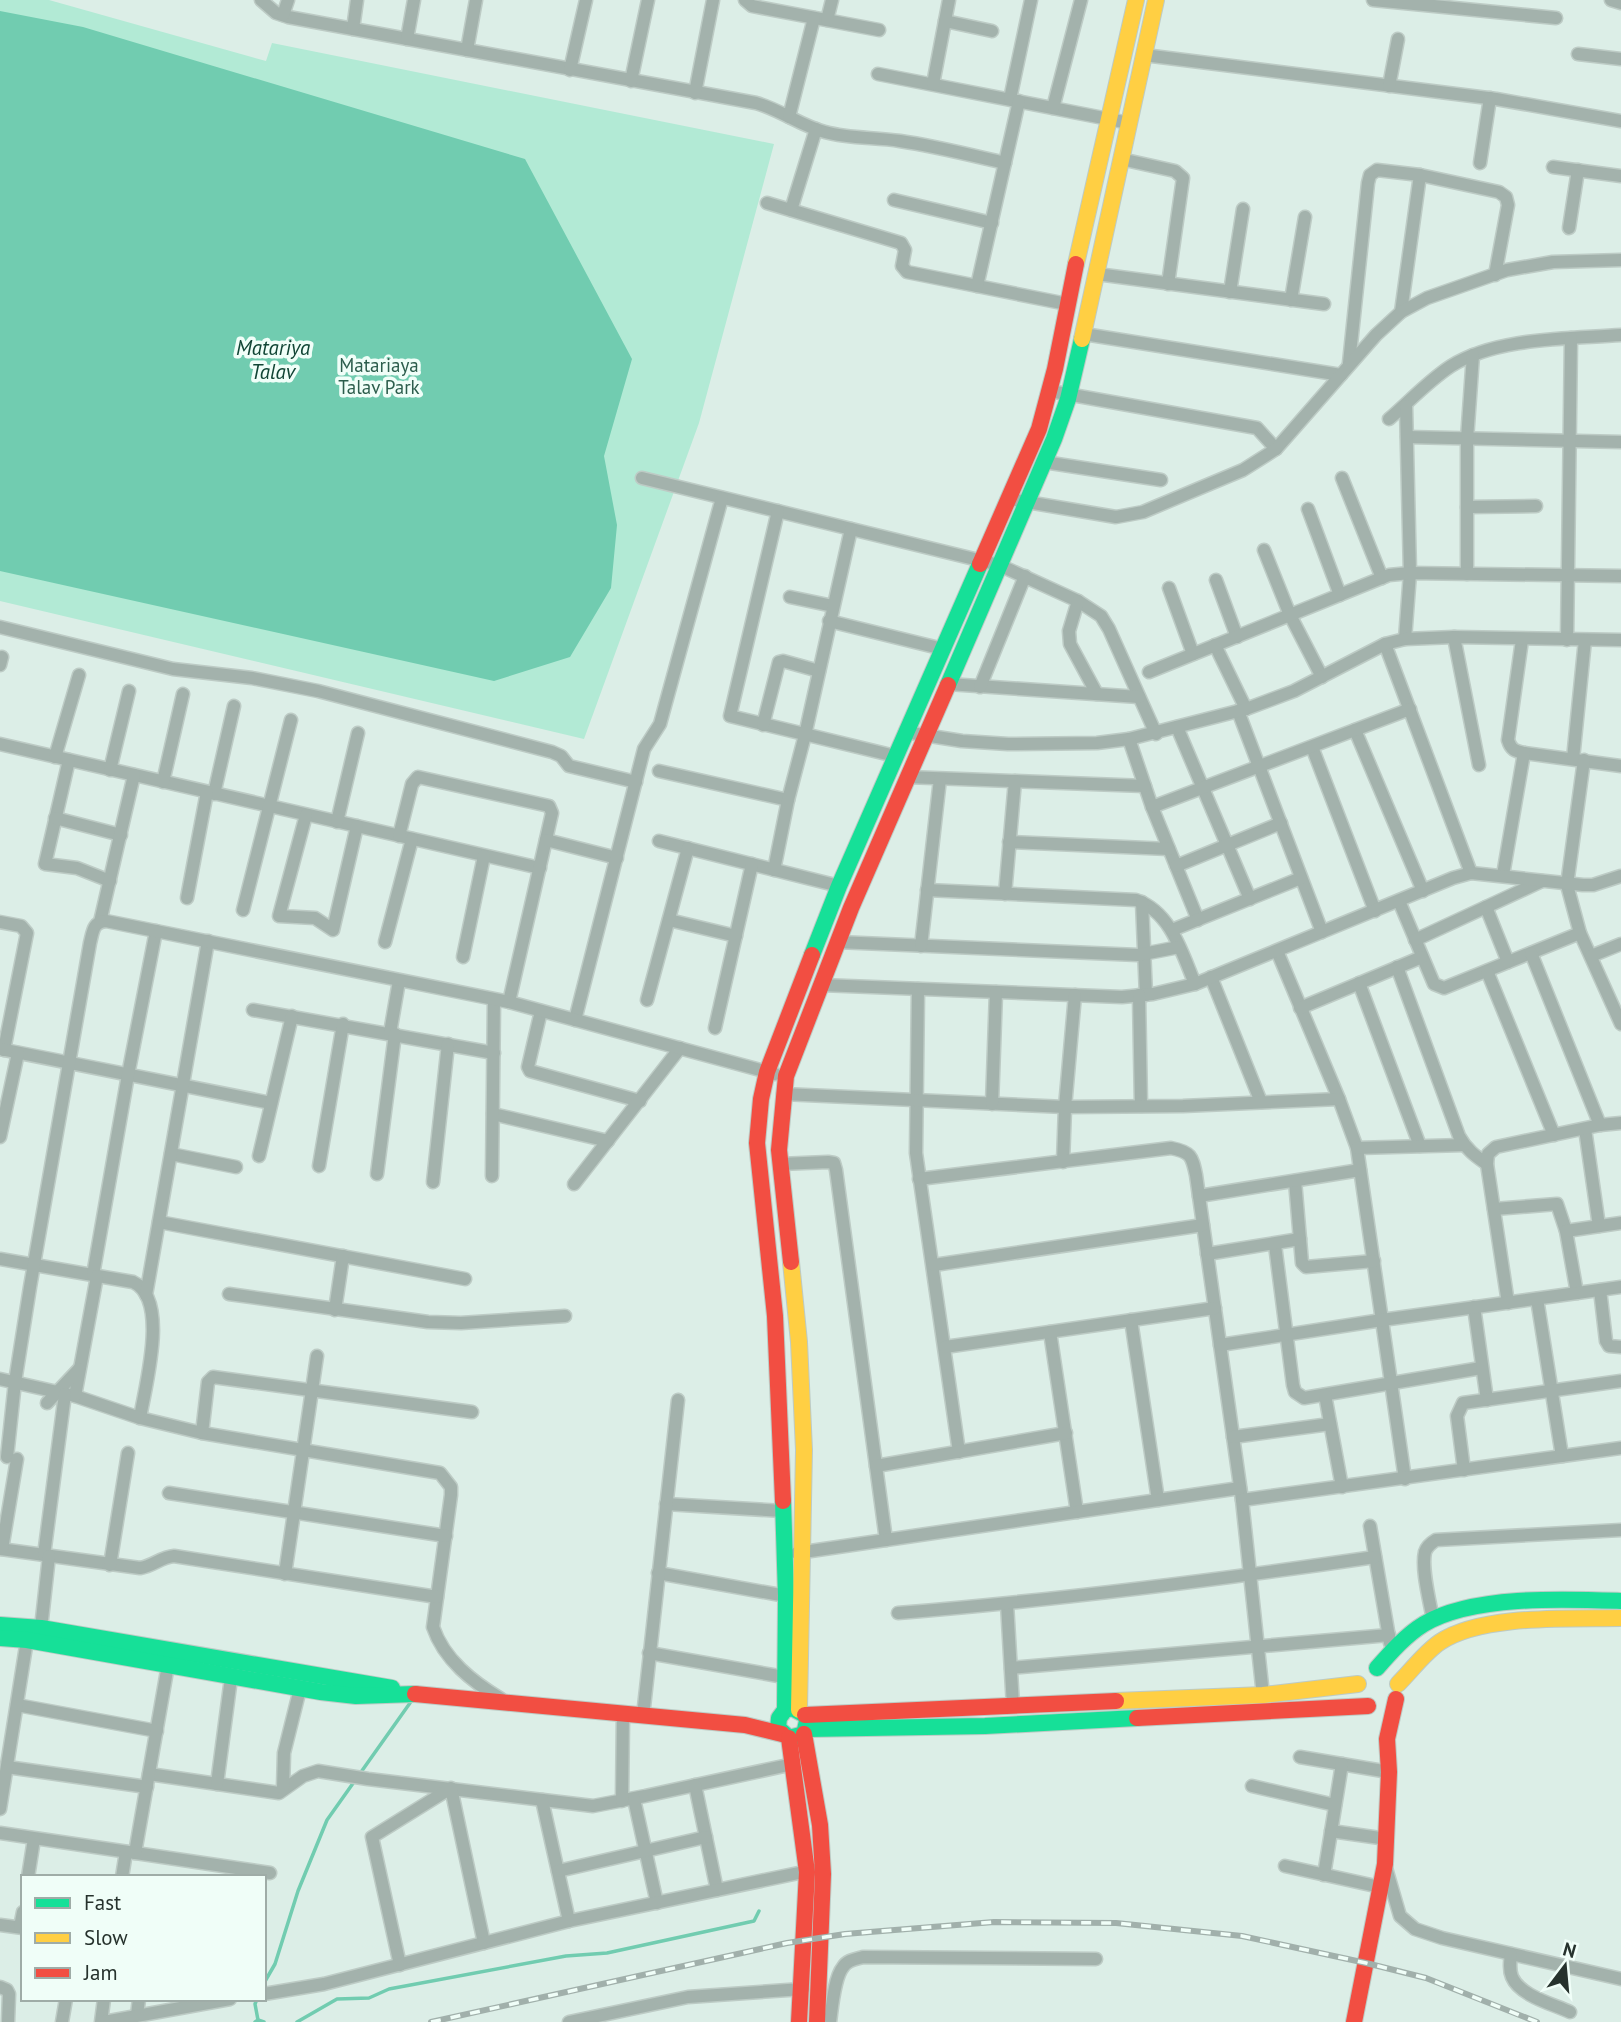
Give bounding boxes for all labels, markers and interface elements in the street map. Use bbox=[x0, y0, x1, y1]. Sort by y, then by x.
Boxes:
water label: Matariya Talav bbox=[236, 334, 311, 385]
park label: Matariaya Talav Park bbox=[338, 353, 420, 399]
legend bbox=[21, 1875, 266, 2001]
text: Fast bbox=[84, 1889, 121, 1916]
text: Slow bbox=[84, 1924, 128, 1951]
north arrow bbox=[1530, 1931, 1600, 2001]
text: N bbox=[1560, 1936, 1579, 1963]
text: Jam bbox=[83, 1959, 118, 1986]

